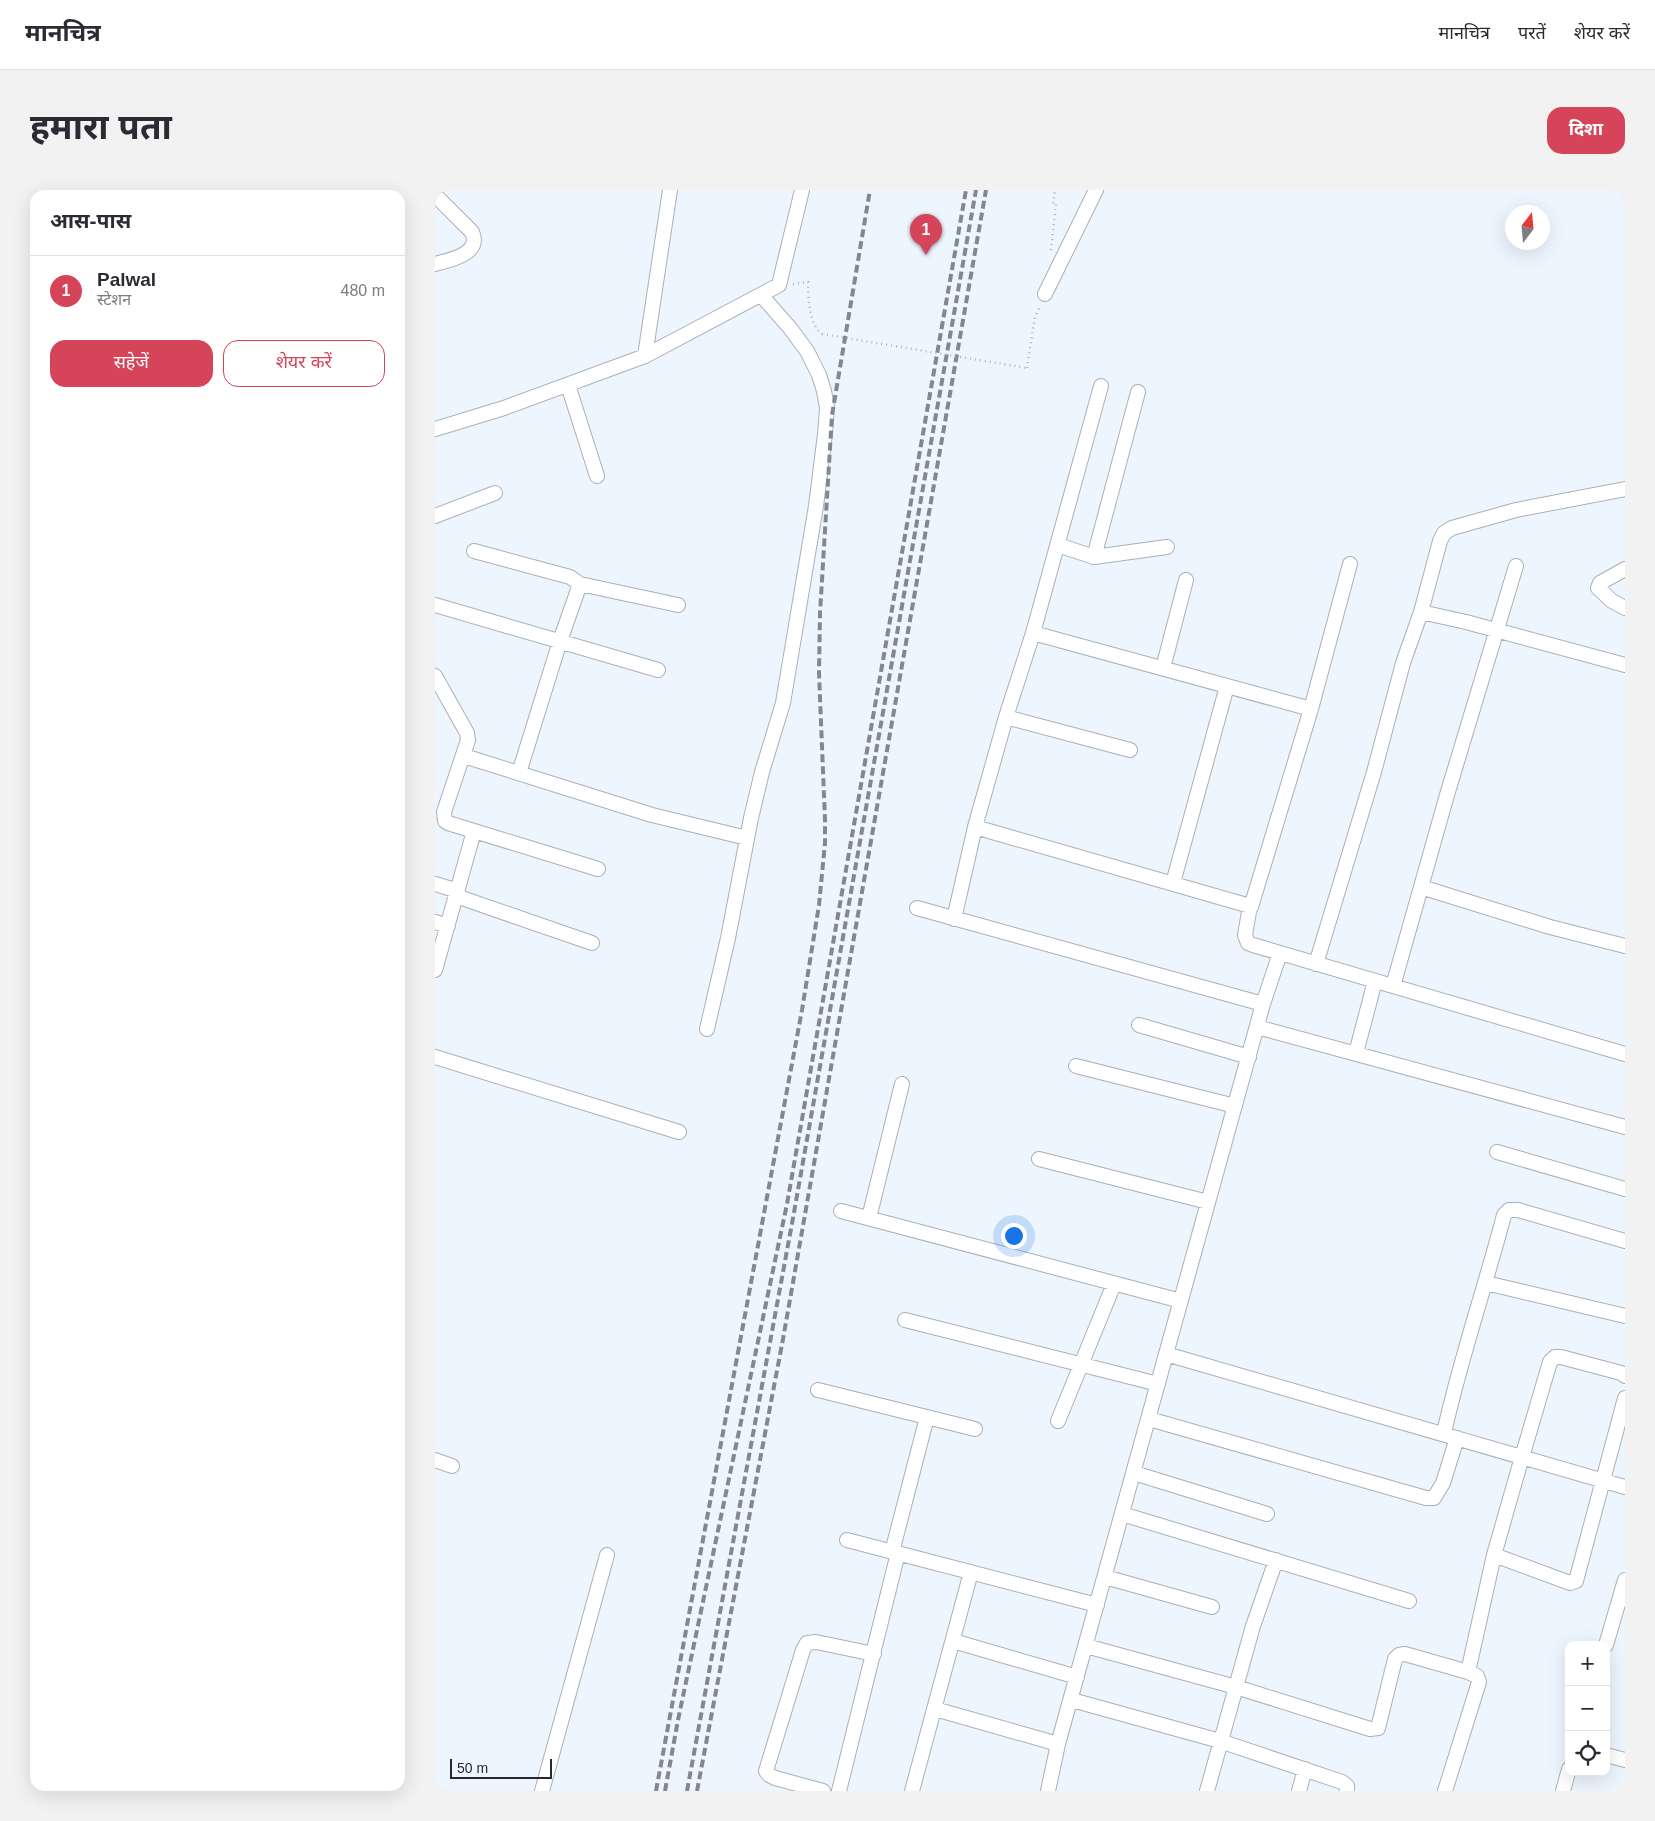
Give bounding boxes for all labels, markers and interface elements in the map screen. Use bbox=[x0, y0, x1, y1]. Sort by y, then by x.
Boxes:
text: मानचित्र bbox=[25, 19, 101, 46]
text: मानचित्र bbox=[1438, 23, 1490, 43]
text: परतें bbox=[1518, 23, 1546, 43]
text: शेयर करें bbox=[1574, 23, 1630, 43]
text: हमारा पता bbox=[30, 107, 172, 146]
button: दिशा bbox=[1547, 107, 1625, 154]
north arrow bbox=[1505, 205, 1550, 250]
text: आस-पास bbox=[50, 209, 131, 232]
pin: 1 bbox=[910, 214, 942, 255]
text: Palwal bbox=[97, 269, 156, 290]
text: 1 bbox=[62, 282, 70, 299]
text: 480 m bbox=[341, 282, 385, 299]
text: स्टेशन bbox=[97, 291, 131, 308]
button: सहेजें bbox=[50, 340, 213, 387]
button: शेयर करें bbox=[223, 340, 385, 387]
your location bbox=[1001, 1223, 1027, 1249]
map controls bbox=[1565, 1641, 1610, 1776]
button: + bbox=[1565, 1641, 1610, 1686]
button: − bbox=[1565, 1686, 1610, 1731]
button: locate bbox=[1565, 1731, 1610, 1776]
scale bar bbox=[450, 1756, 553, 1779]
text: 50 m bbox=[457, 1760, 488, 1776]

